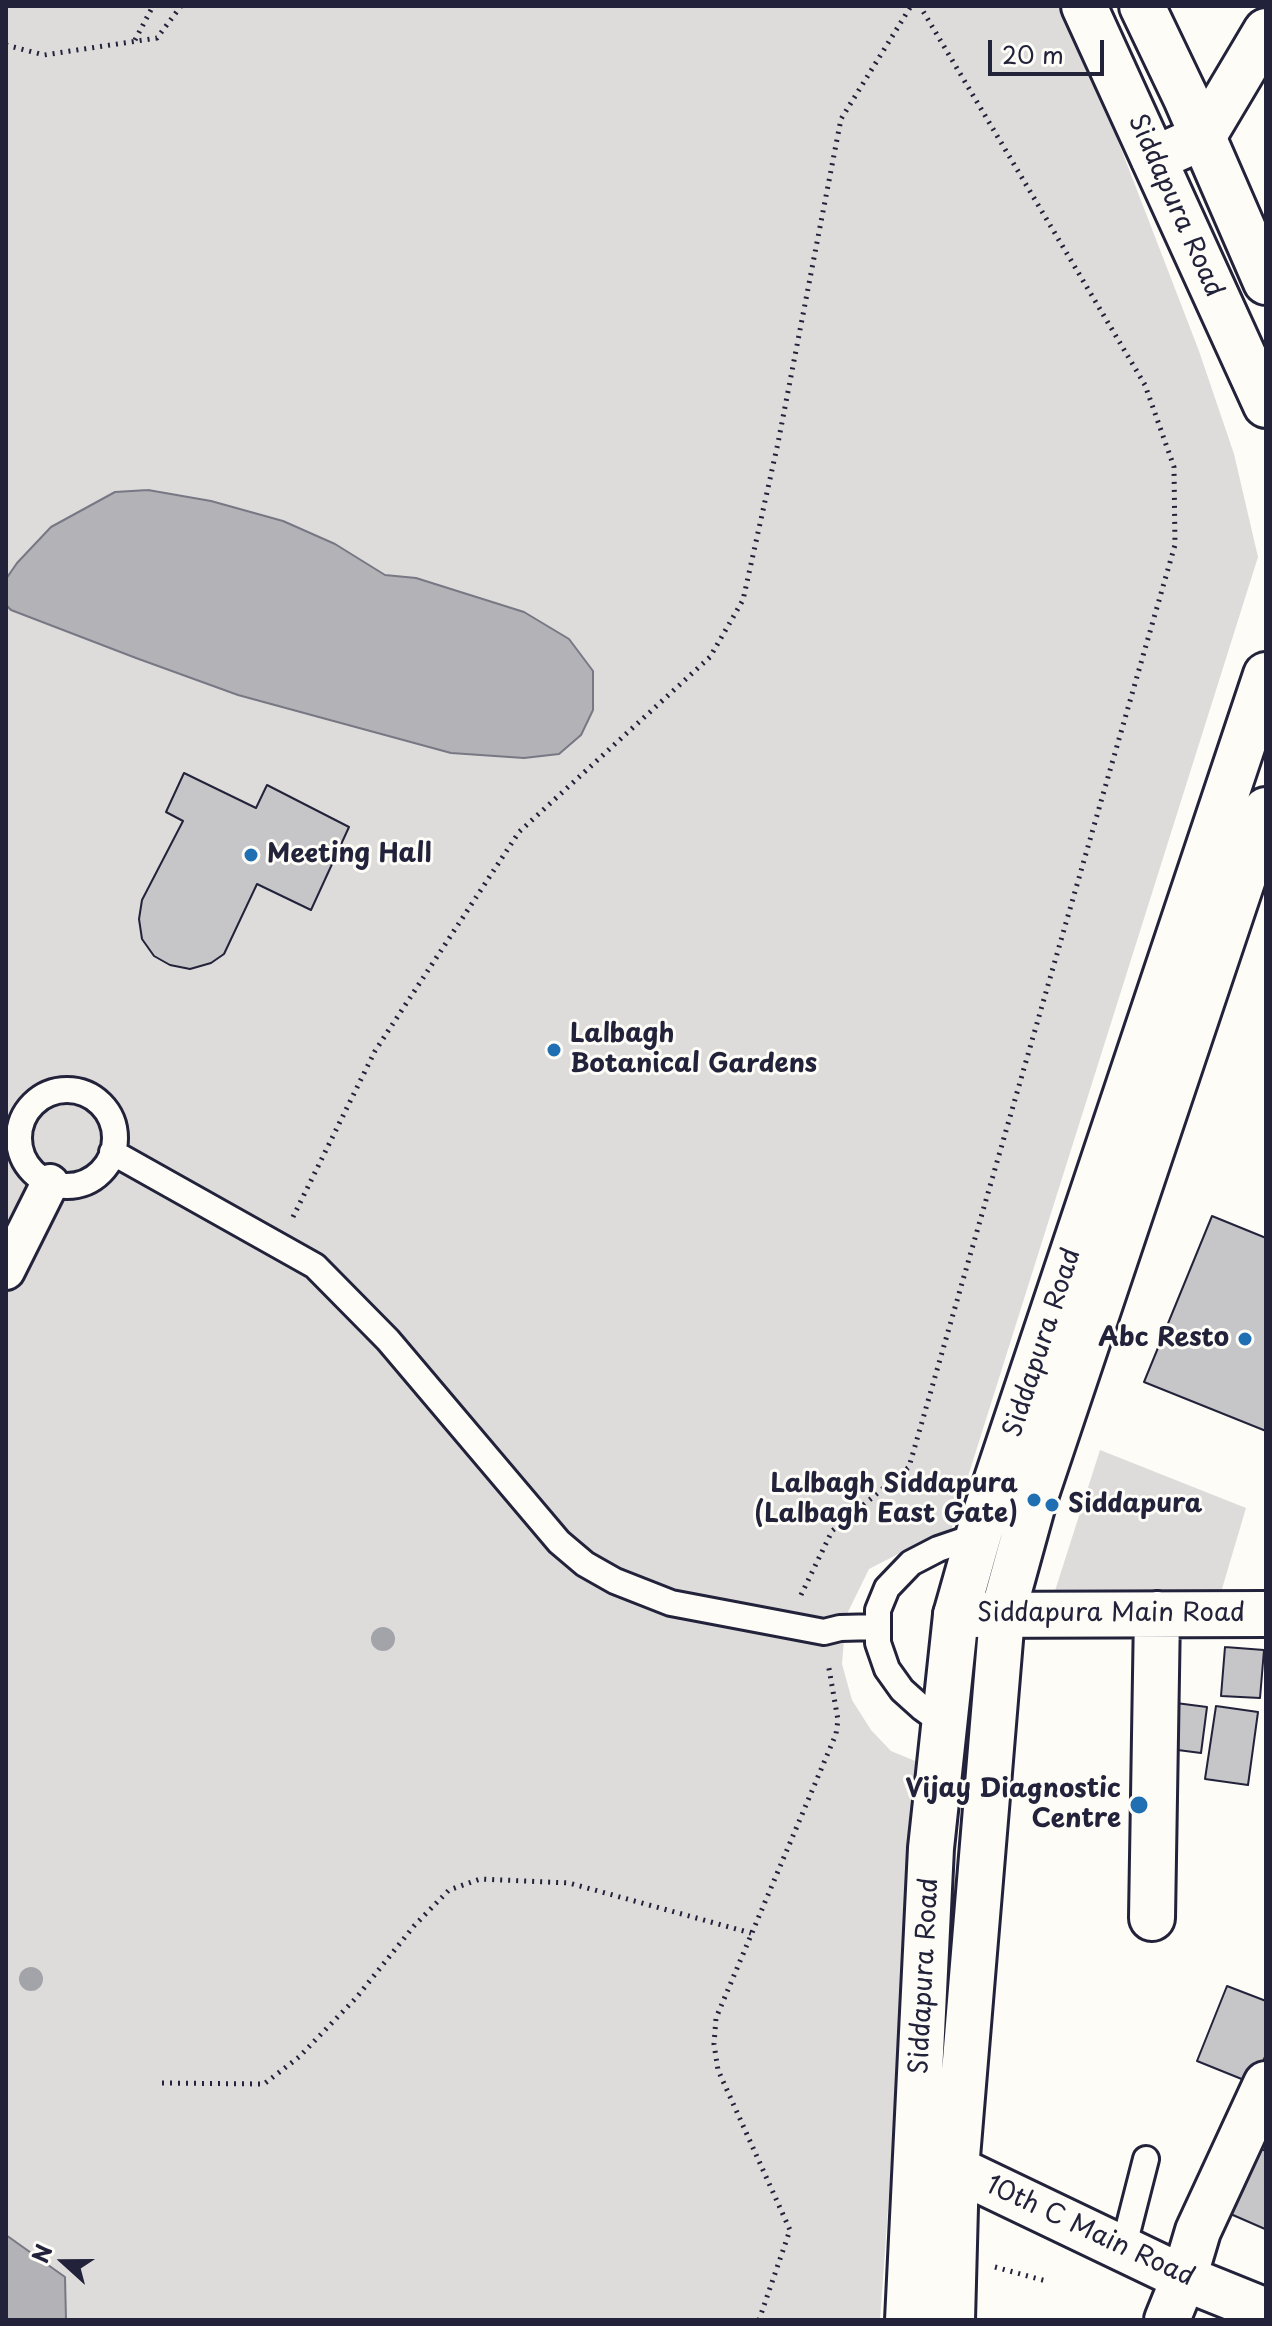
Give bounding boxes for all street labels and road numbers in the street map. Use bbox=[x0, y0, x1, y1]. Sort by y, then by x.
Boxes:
street label: Siddapura Road bbox=[1121, 110, 1229, 302]
street label: Siddapura Road bbox=[998, 1245, 1088, 1441]
street label: Siddapura Main Road bbox=[977, 1598, 1245, 1630]
street label: Siddapura Road bbox=[904, 1877, 946, 2075]
street label: 10th C Main Road bbox=[981, 2170, 1199, 2294]

